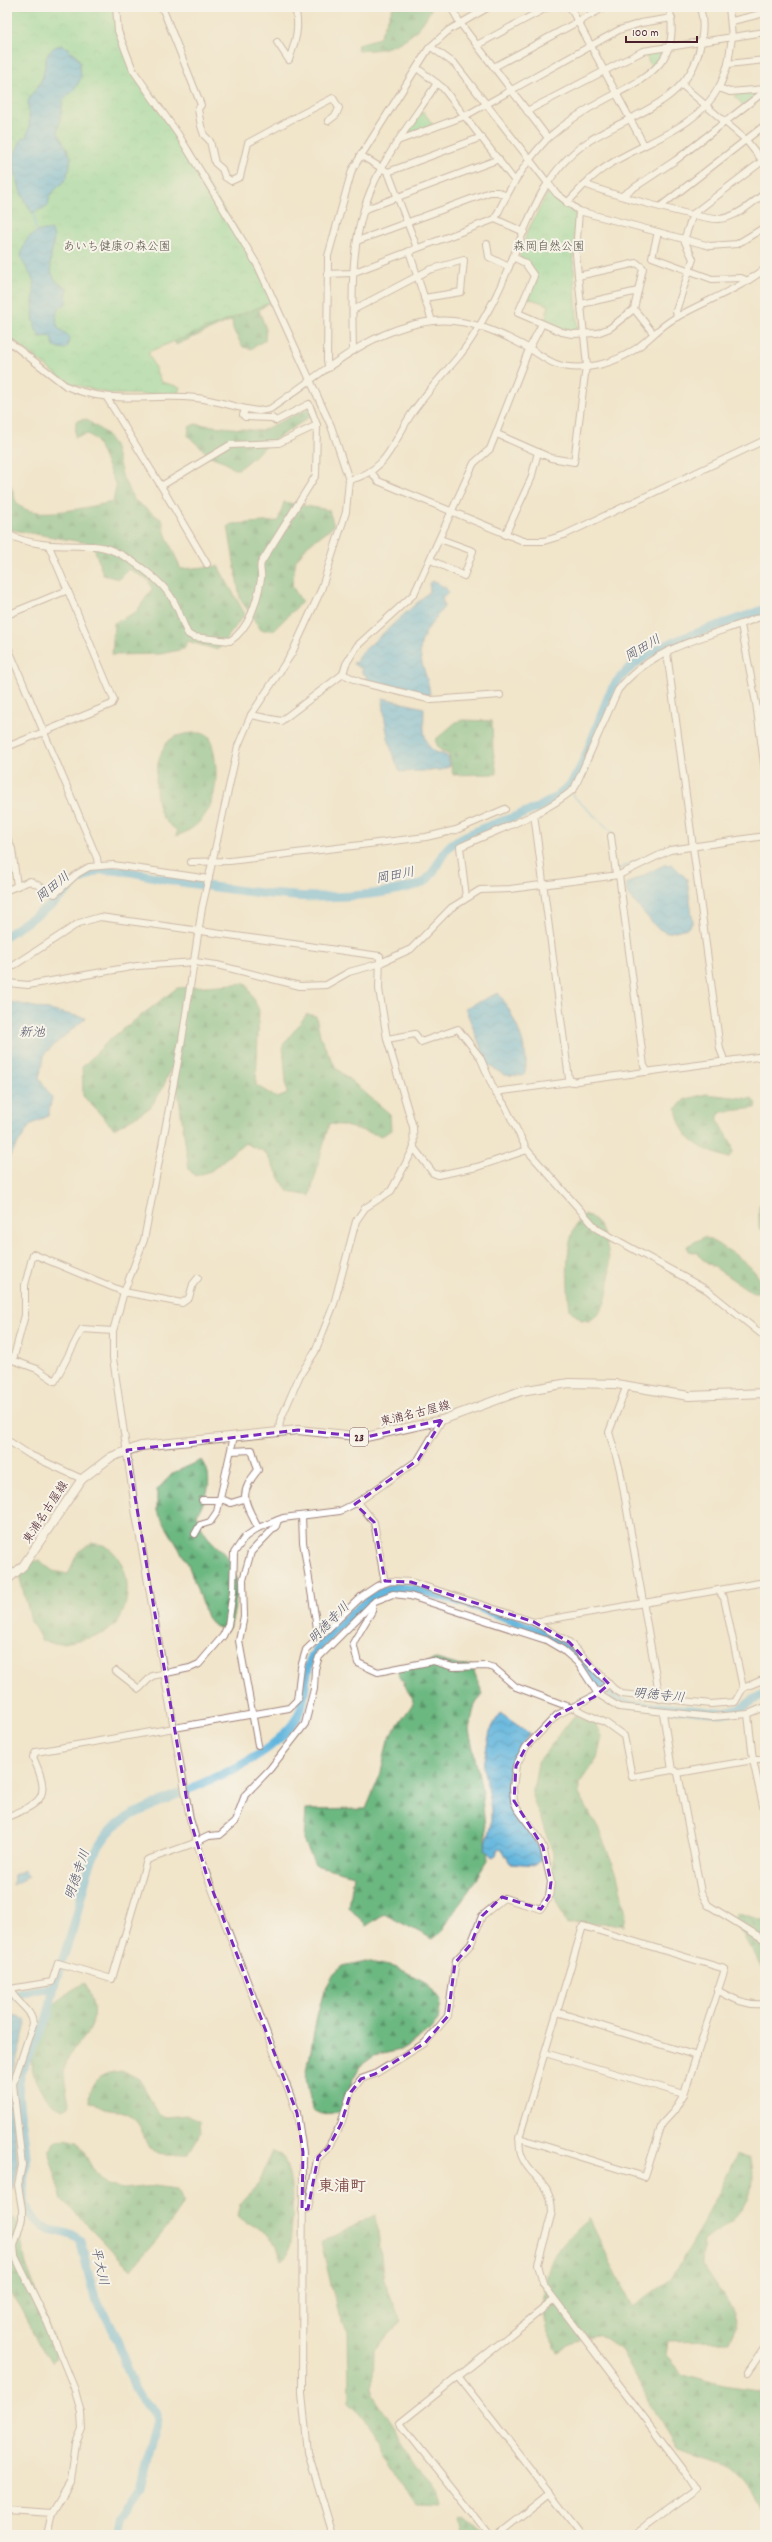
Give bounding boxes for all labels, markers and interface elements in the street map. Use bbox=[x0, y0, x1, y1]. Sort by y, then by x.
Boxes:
scale bar bbox=[626, 18, 697, 44]
text: 100 m bbox=[632, 25, 659, 42]
park label: あいち健康の森公園 bbox=[63, 239, 171, 256]
park label: 森岡自然公園 bbox=[513, 239, 585, 256]
water label: 岡田川 bbox=[622, 631, 665, 667]
water label: 岡田川 bbox=[375, 863, 416, 890]
water label: 岡田川 bbox=[32, 868, 75, 908]
water label: 新池 bbox=[19, 1024, 46, 1043]
street label: 東浦名古屋線 bbox=[378, 1397, 452, 1431]
road number: 23 bbox=[350, 1428, 368, 1446]
street label: 東浦名古屋線 bbox=[20, 1478, 73, 1548]
water label: 明徳寺川 bbox=[305, 1599, 355, 1649]
water label: 明徳寺川 bbox=[632, 1684, 686, 1709]
water label: 明徳寺川 bbox=[61, 1847, 96, 1902]
district label: 東浦町 bbox=[318, 2176, 366, 2199]
water label: 平大川 bbox=[85, 2245, 112, 2288]

